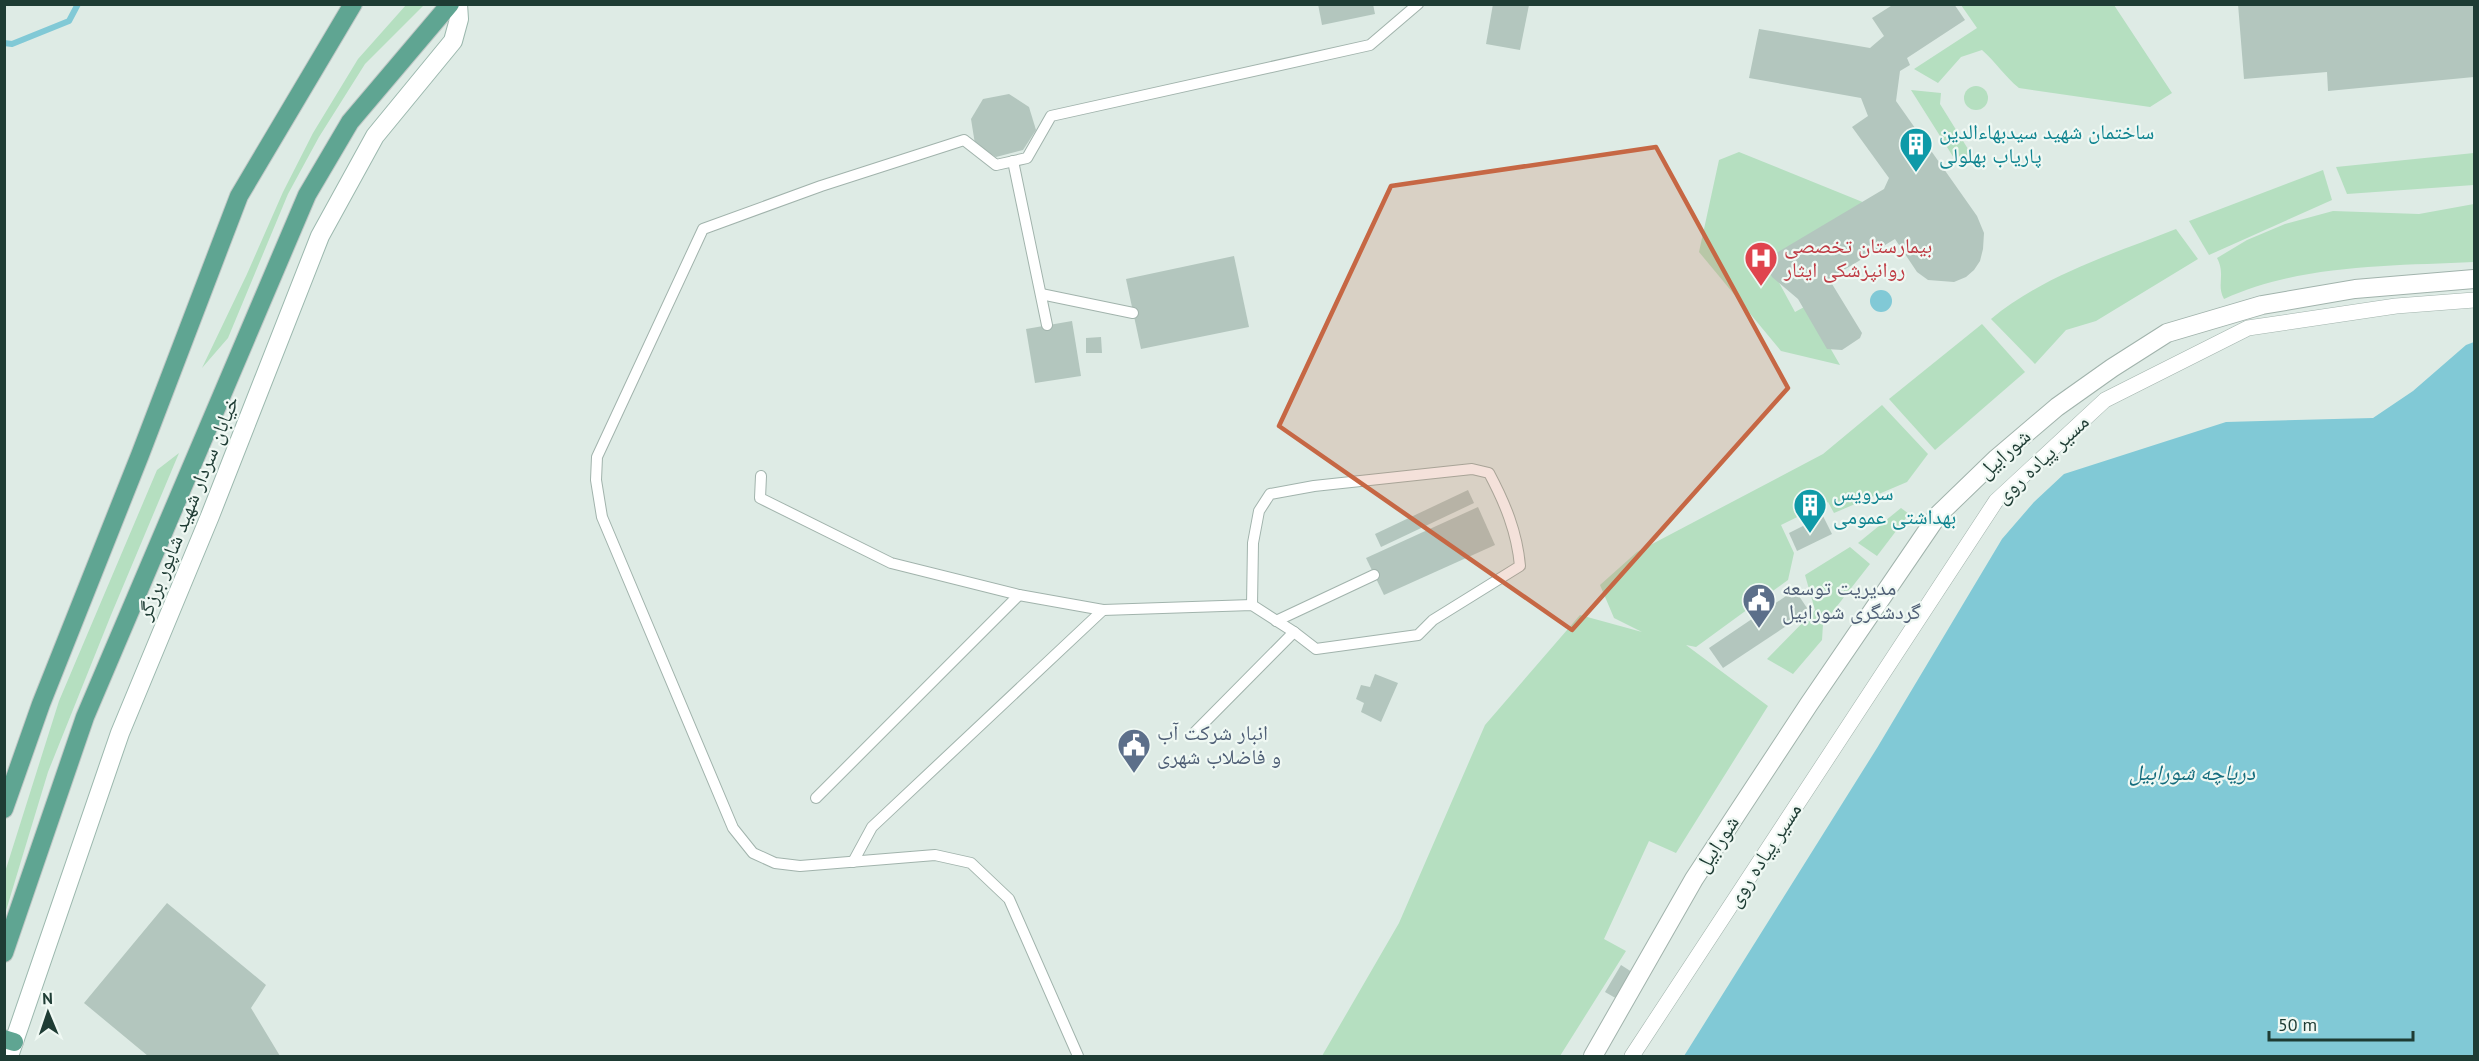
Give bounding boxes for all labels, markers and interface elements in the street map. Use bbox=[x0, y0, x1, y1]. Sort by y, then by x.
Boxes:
place label: ساختمان شهید سیدبهاءالدین پاریاب بهلولی bbox=[1939, 118, 2154, 169]
building icon: ساختمان شهید سیدبهاءالدین پاریاب بهلولی bbox=[1898, 126, 1934, 173]
place label: بیمارستان تخصصی روانپزشکی ایثار bbox=[1783, 232, 1932, 283]
hospital icon: بیمارستان تخصصی روانپزشکی ایثار bbox=[1743, 240, 1779, 287]
street label: خیابان سردار شهید شاپور برزگر bbox=[130, 392, 245, 625]
street label: مسیر پیاده روی bbox=[1989, 408, 2094, 509]
street label: شورابیل bbox=[1971, 423, 2036, 485]
place label: سرویس بهداشتی عمومی bbox=[1833, 479, 1956, 530]
building icon: سرویس بهداشتی عمومی bbox=[1792, 487, 1828, 534]
place label: مدیریت توسعه گردشگری شورابیل bbox=[1782, 574, 1921, 625]
public building icon: مدیریت توسعه گردشگری شورابیل bbox=[1741, 582, 1777, 629]
place label: انبار شرکت آب و فاضلاب شهری bbox=[1157, 719, 1281, 770]
public building icon: انبار شرکت آب و فاضلاب شهری bbox=[1116, 727, 1152, 774]
water label: دریاچه شورابیل bbox=[2129, 758, 2256, 786]
street label: مسیر پیاده روی bbox=[1720, 797, 1807, 912]
street label: شورابیل bbox=[1688, 810, 1745, 877]
north arrow bbox=[18, 983, 78, 1043]
text: N bbox=[42, 988, 53, 1008]
scale bar bbox=[2269, 1004, 2413, 1042]
text: 50 m bbox=[2278, 1013, 2317, 1036]

